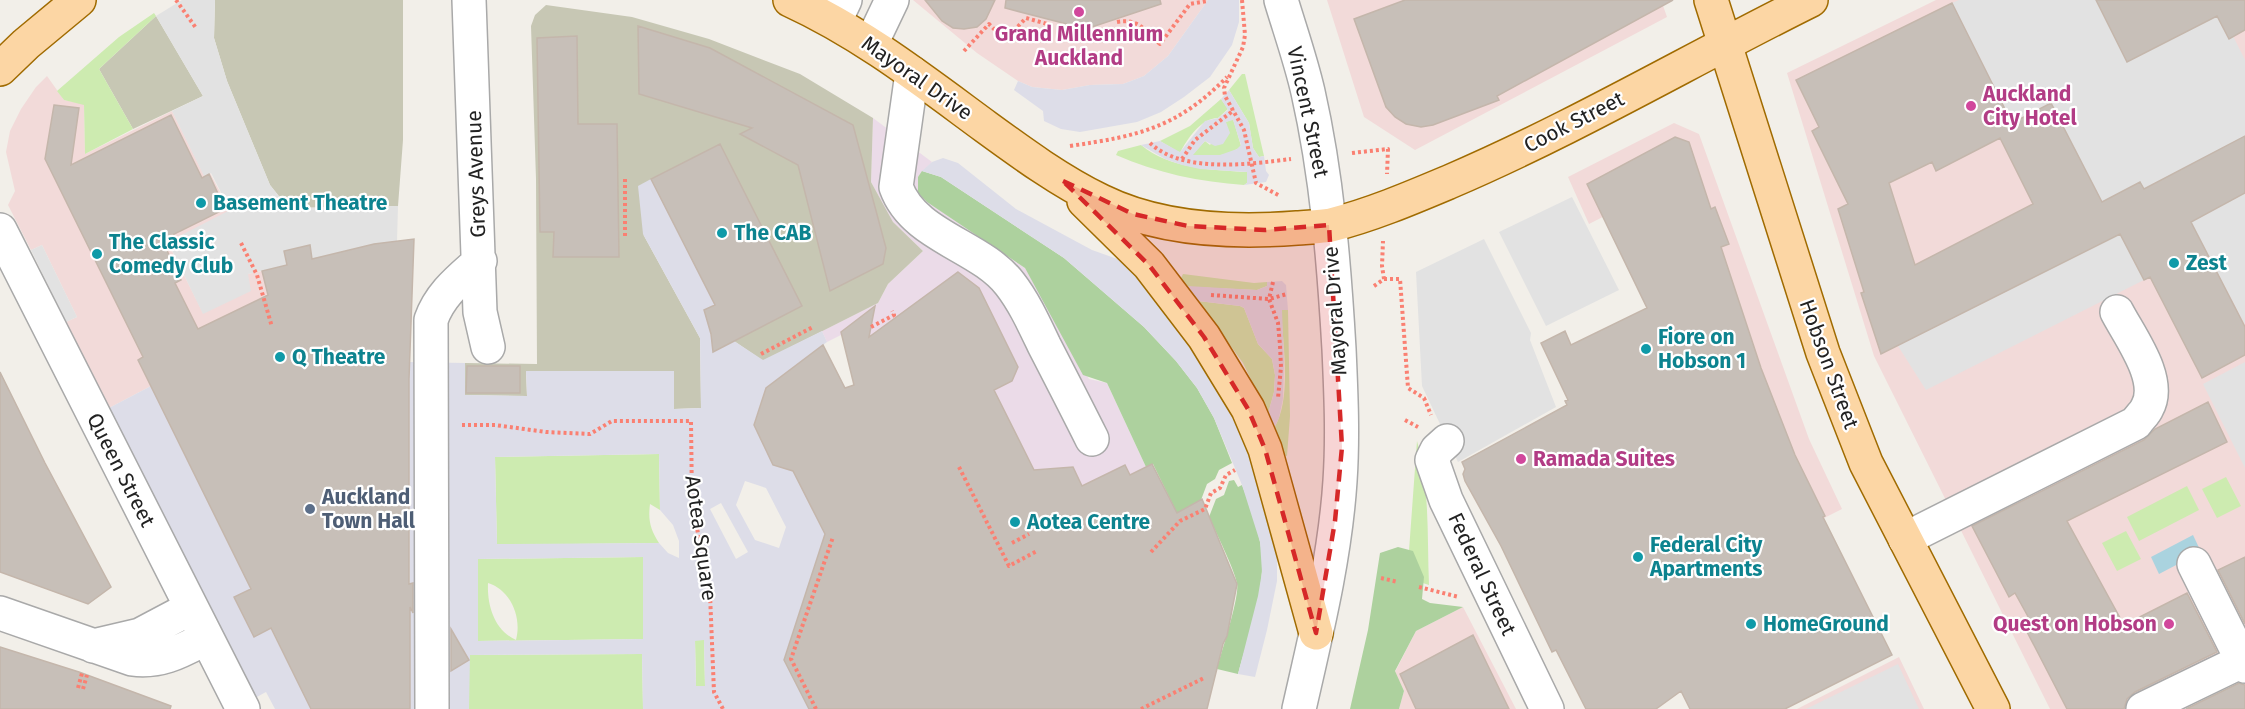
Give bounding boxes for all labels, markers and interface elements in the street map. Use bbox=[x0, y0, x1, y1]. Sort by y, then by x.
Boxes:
marker: Grand Millennium Auckland bbox=[1072, 5, 1086, 19]
place label: Grand Millennium Auckland bbox=[995, 21, 1163, 71]
street label: Mayoral Drive bbox=[856, 30, 978, 126]
street label: Vincent Street bbox=[1281, 44, 1335, 180]
place label: Auckland City Hotel bbox=[1982, 81, 2077, 131]
street label: Cook Street bbox=[1519, 85, 1629, 158]
marker: Auckland City Hotel bbox=[1964, 99, 1978, 113]
street label: Greys Avenue bbox=[461, 110, 491, 238]
place label: Basement Theatre bbox=[213, 190, 388, 216]
marker: Basement Theatre bbox=[194, 196, 208, 210]
place label: The CAB bbox=[734, 220, 811, 246]
marker: The CAB bbox=[715, 226, 729, 240]
place label: The Classic Comedy Club bbox=[109, 229, 233, 279]
street label: Mayoral Drive bbox=[1318, 245, 1352, 377]
marker: The Classic Comedy Club bbox=[90, 247, 104, 261]
place label: Zest bbox=[2186, 250, 2228, 276]
marker: Zest bbox=[2167, 256, 2181, 270]
street label: Hobson Street bbox=[1794, 296, 1865, 433]
place label: Fiore on Hobson 1 bbox=[1658, 324, 1746, 374]
marker: Fiore on Hobson 1 bbox=[1639, 342, 1653, 356]
place label: Q Theatre bbox=[292, 344, 386, 370]
marker: Q Theatre bbox=[273, 350, 287, 364]
street label: Queen Street bbox=[81, 409, 161, 532]
place label: Ramada Suites bbox=[1533, 446, 1675, 472]
marker: Ramada Suites bbox=[1514, 452, 1528, 466]
street label: Aotea Square bbox=[679, 474, 723, 602]
place label: Auckland Town Hall bbox=[321, 484, 416, 534]
marker: Auckland Town Hall bbox=[303, 502, 317, 516]
place label: Aotea Centre bbox=[1026, 509, 1151, 535]
street label: Federal Street bbox=[1442, 509, 1522, 640]
marker: Aotea Centre bbox=[1008, 515, 1022, 529]
place label: Federal City Apartments bbox=[1649, 532, 1762, 582]
marker: Federal City Apartments bbox=[1631, 550, 1645, 564]
place label: HomeGround bbox=[1763, 611, 1889, 637]
place label: Quest on Hobson bbox=[1993, 611, 2157, 637]
marker: HomeGround bbox=[1744, 617, 1758, 631]
marker: Quest on Hobson bbox=[2162, 617, 2176, 631]

